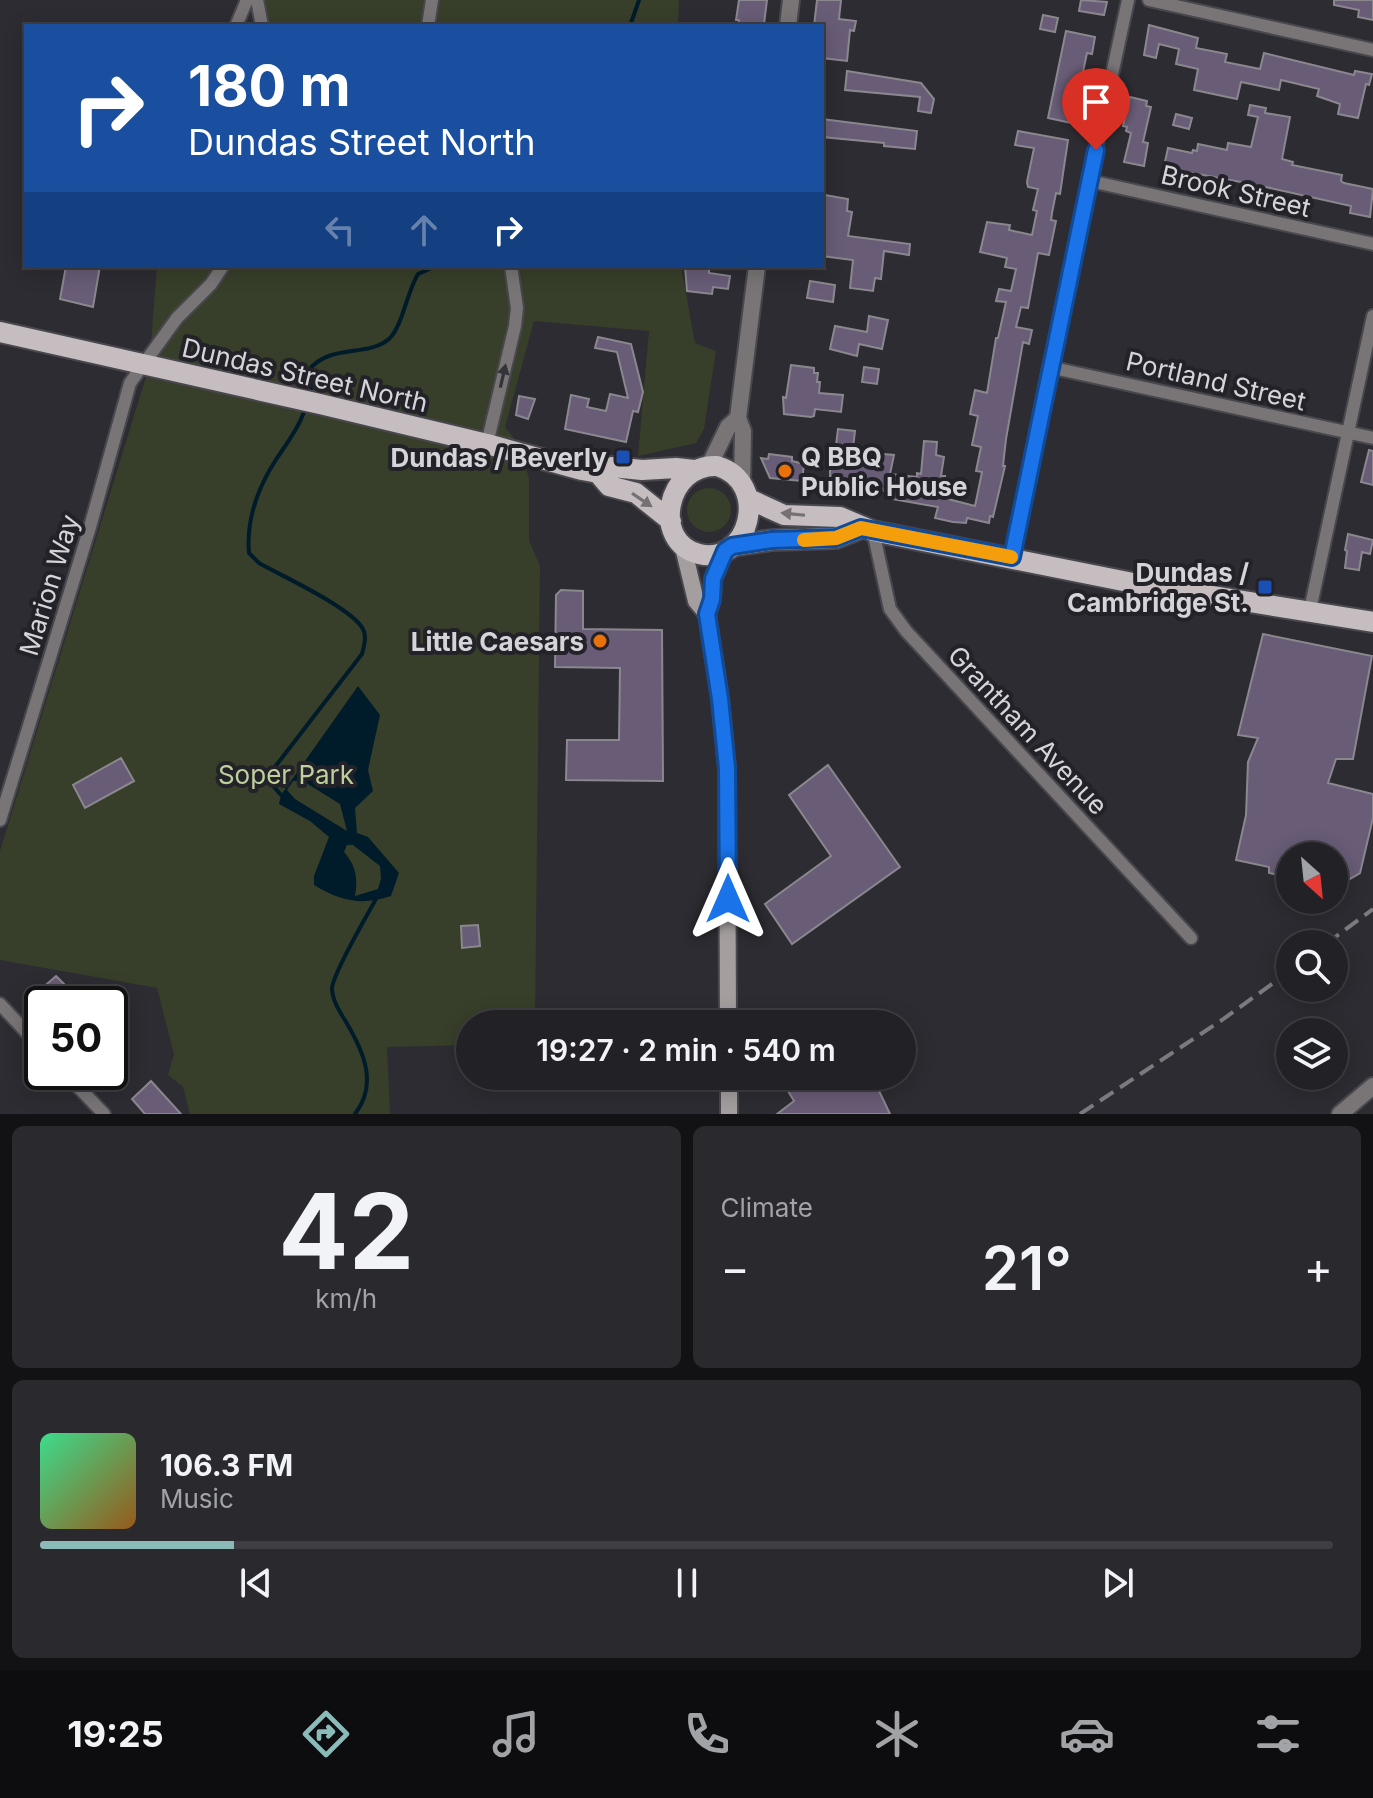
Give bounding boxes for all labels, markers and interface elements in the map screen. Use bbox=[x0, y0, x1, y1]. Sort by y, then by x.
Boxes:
text: 180 m bbox=[188, 52, 351, 120]
icon: right bbox=[56, 56, 160, 160]
pin bbox=[1062, 68, 1130, 150]
icon: arrive bbox=[1074, 80, 1118, 124]
text: Dundas Street North bbox=[188, 120, 536, 164]
street label: Brook Street bbox=[1158, 159, 1314, 223]
icon: left bbox=[318, 208, 362, 252]
icon: ahead bbox=[402, 208, 446, 252]
icon: right bbox=[486, 208, 530, 252]
street label: Dundas Street North bbox=[179, 332, 431, 418]
street label: Portland Street bbox=[1123, 345, 1309, 417]
one-way arrow bbox=[497, 363, 510, 388]
place label: Q BBQ Public House bbox=[801, 441, 968, 502]
place label: Dundas / Beverly bbox=[391, 442, 607, 473]
marker: Dundas / Beverly bbox=[614, 448, 632, 466]
marker: Q BBQ Public House bbox=[776, 462, 794, 480]
one-way arrow bbox=[631, 492, 652, 507]
one-way arrow bbox=[780, 508, 805, 521]
street label: Marion Way bbox=[13, 511, 85, 659]
place label: Dundas / Cambridge St. bbox=[1067, 557, 1249, 618]
marker: Dundas / Cambridge St. bbox=[1256, 578, 1274, 596]
place label: Little Caesars bbox=[411, 626, 584, 657]
marker: Little Caesars bbox=[591, 632, 609, 650]
street label: Grantham Avenue bbox=[942, 639, 1114, 821]
park label: Soper Park bbox=[218, 759, 354, 790]
north arrow bbox=[1276, 842, 1348, 914]
map controls bbox=[1276, 842, 1348, 1090]
position arrow bbox=[686, 857, 770, 941]
button: search bbox=[1276, 930, 1348, 1002]
speed limit sign: 50 bbox=[24, 986, 128, 1090]
button: layers bbox=[1276, 1018, 1348, 1090]
text: 19:27 · 2 min · 540 m bbox=[536, 1032, 836, 1068]
text: 42 bbox=[278, 1168, 414, 1294]
text: Climate bbox=[721, 1192, 813, 1223]
text: 21° bbox=[982, 1232, 1072, 1304]
text: − bbox=[721, 1241, 750, 1295]
text: + bbox=[1304, 1241, 1333, 1295]
text: km/h bbox=[315, 1283, 377, 1314]
text: 106.3 FM bbox=[160, 1447, 293, 1483]
text: Music bbox=[160, 1483, 234, 1514]
icon: previous bbox=[234, 1561, 278, 1605]
icon: pause bbox=[665, 1561, 709, 1605]
icon: next bbox=[1096, 1561, 1140, 1605]
icon: directions bbox=[298, 1706, 354, 1762]
icon: music bbox=[488, 1706, 544, 1762]
icon: phone bbox=[679, 1706, 735, 1762]
icon: climate bbox=[869, 1706, 925, 1762]
icon: car bbox=[1059, 1706, 1115, 1762]
icon: filters bbox=[1250, 1706, 1306, 1762]
text: 19:25 bbox=[67, 1712, 164, 1756]

